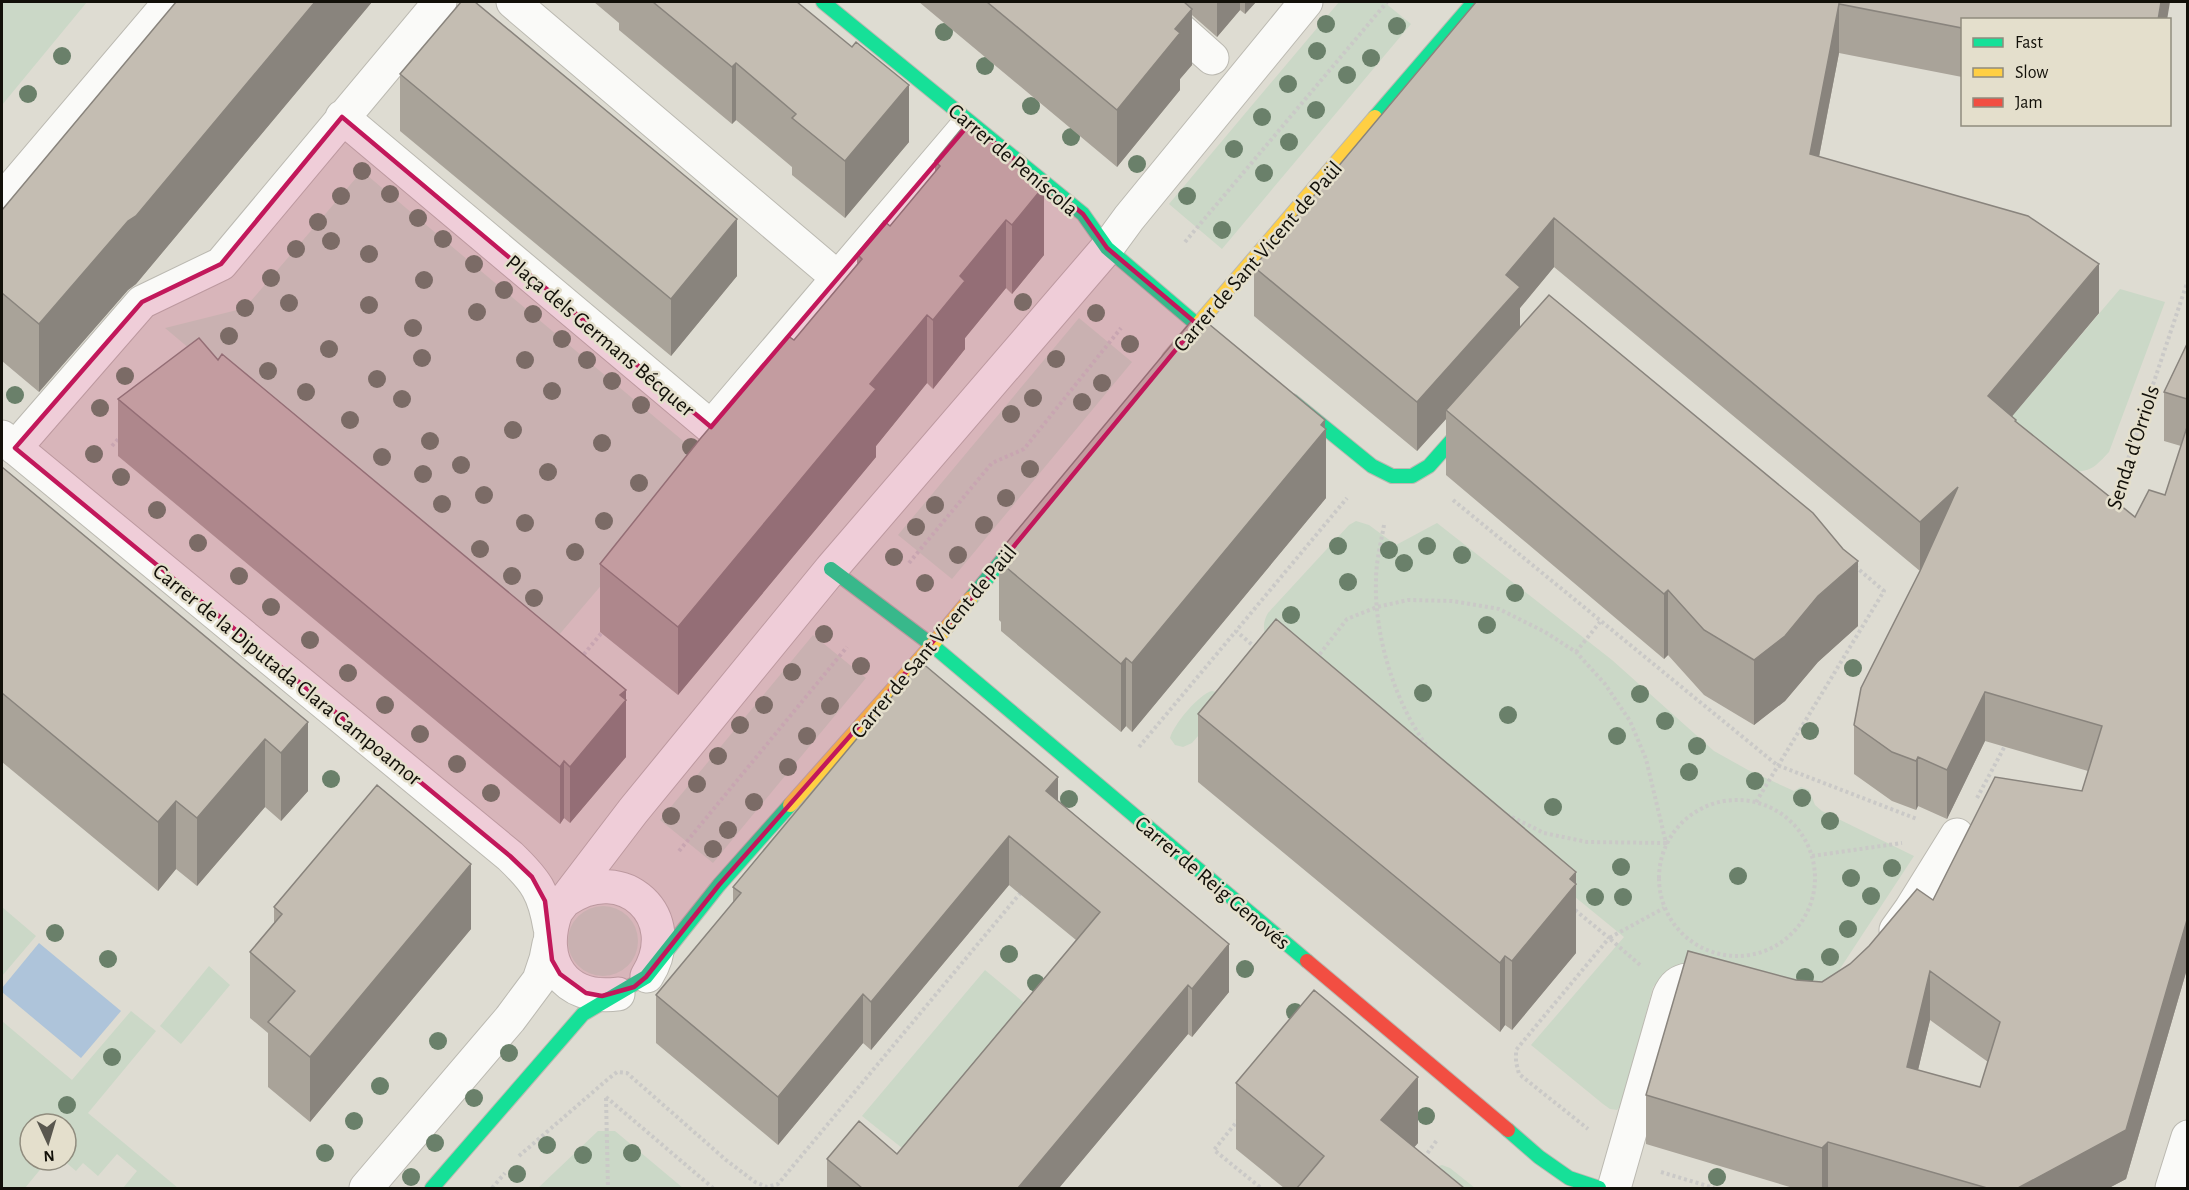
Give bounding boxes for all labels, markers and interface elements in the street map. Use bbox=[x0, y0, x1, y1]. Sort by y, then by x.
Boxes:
legend bbox=[1961, 18, 2171, 126]
text: Fast bbox=[2015, 34, 2043, 52]
text: Slow bbox=[2015, 64, 2048, 82]
text: Jam bbox=[2015, 94, 2043, 112]
street label: Carrer de Peníscola bbox=[944, 99, 1082, 220]
street label: Carrer de Sant Vicent de Paül bbox=[1169, 157, 1346, 356]
street label: Plaça dels Germans Bécquer bbox=[502, 251, 699, 421]
street label: Senda d'Orriols bbox=[2103, 382, 2163, 512]
street label: Carrer de Sant Vicent de Paül bbox=[847, 541, 1021, 742]
street label: Carrer de la Diputada Clara Campoamor bbox=[149, 560, 426, 790]
street label: Carrer de Reig Genovés bbox=[1131, 812, 1294, 954]
north arrow bbox=[18, 1112, 78, 1172]
text: N bbox=[43, 1148, 55, 1164]

